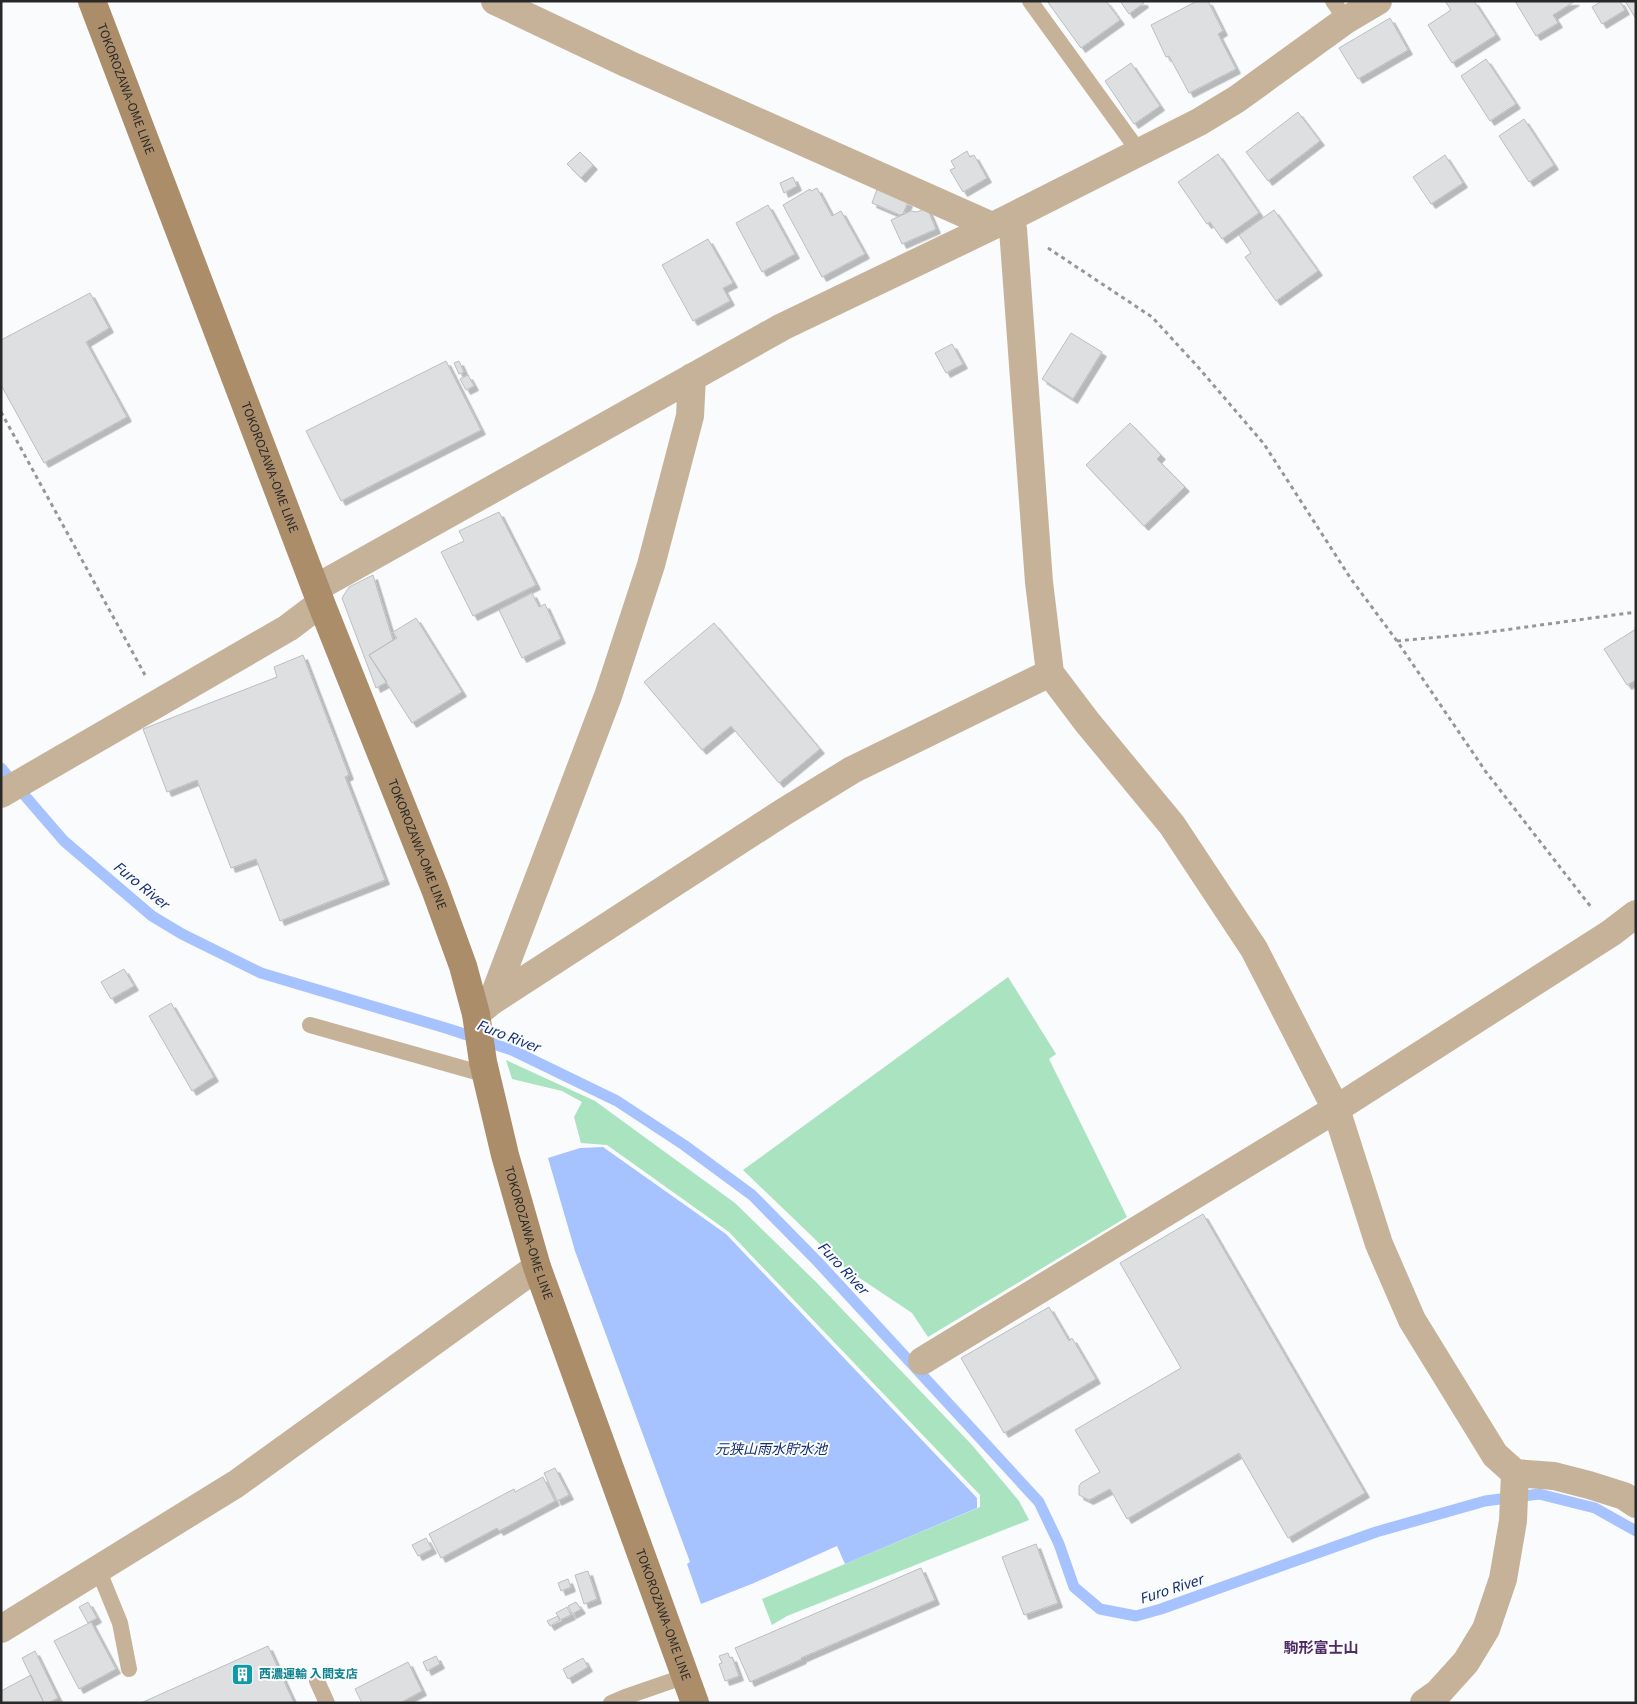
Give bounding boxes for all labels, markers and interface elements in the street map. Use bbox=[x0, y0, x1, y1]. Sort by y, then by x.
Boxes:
street label: TOKOROZAWA-OME LINE bbox=[94, 20, 159, 156]
street label: TOKOROZAWA-OME LINE bbox=[238, 399, 303, 535]
street label: TOKOROZAWA-OME LINE bbox=[385, 776, 452, 912]
water label: Furo River bbox=[110, 856, 176, 914]
water label: Furo River bbox=[474, 1014, 545, 1057]
street label: TOKOROZAWA-OME LINE bbox=[502, 1164, 558, 1302]
water label: Furo River bbox=[814, 1236, 875, 1300]
water label: 元狭山雨水貯水池 bbox=[715, 1438, 829, 1458]
street label: TOKOROZAWA-OME LINE bbox=[633, 1546, 696, 1682]
water label: Furo River bbox=[1136, 1568, 1208, 1608]
district label: 駒形富士山 bbox=[1283, 1636, 1359, 1657]
building icon: 西濃運輸 入間支店 bbox=[231, 1662, 255, 1686]
place label: 西濃運輸 入間支店 bbox=[259, 1664, 358, 1681]

